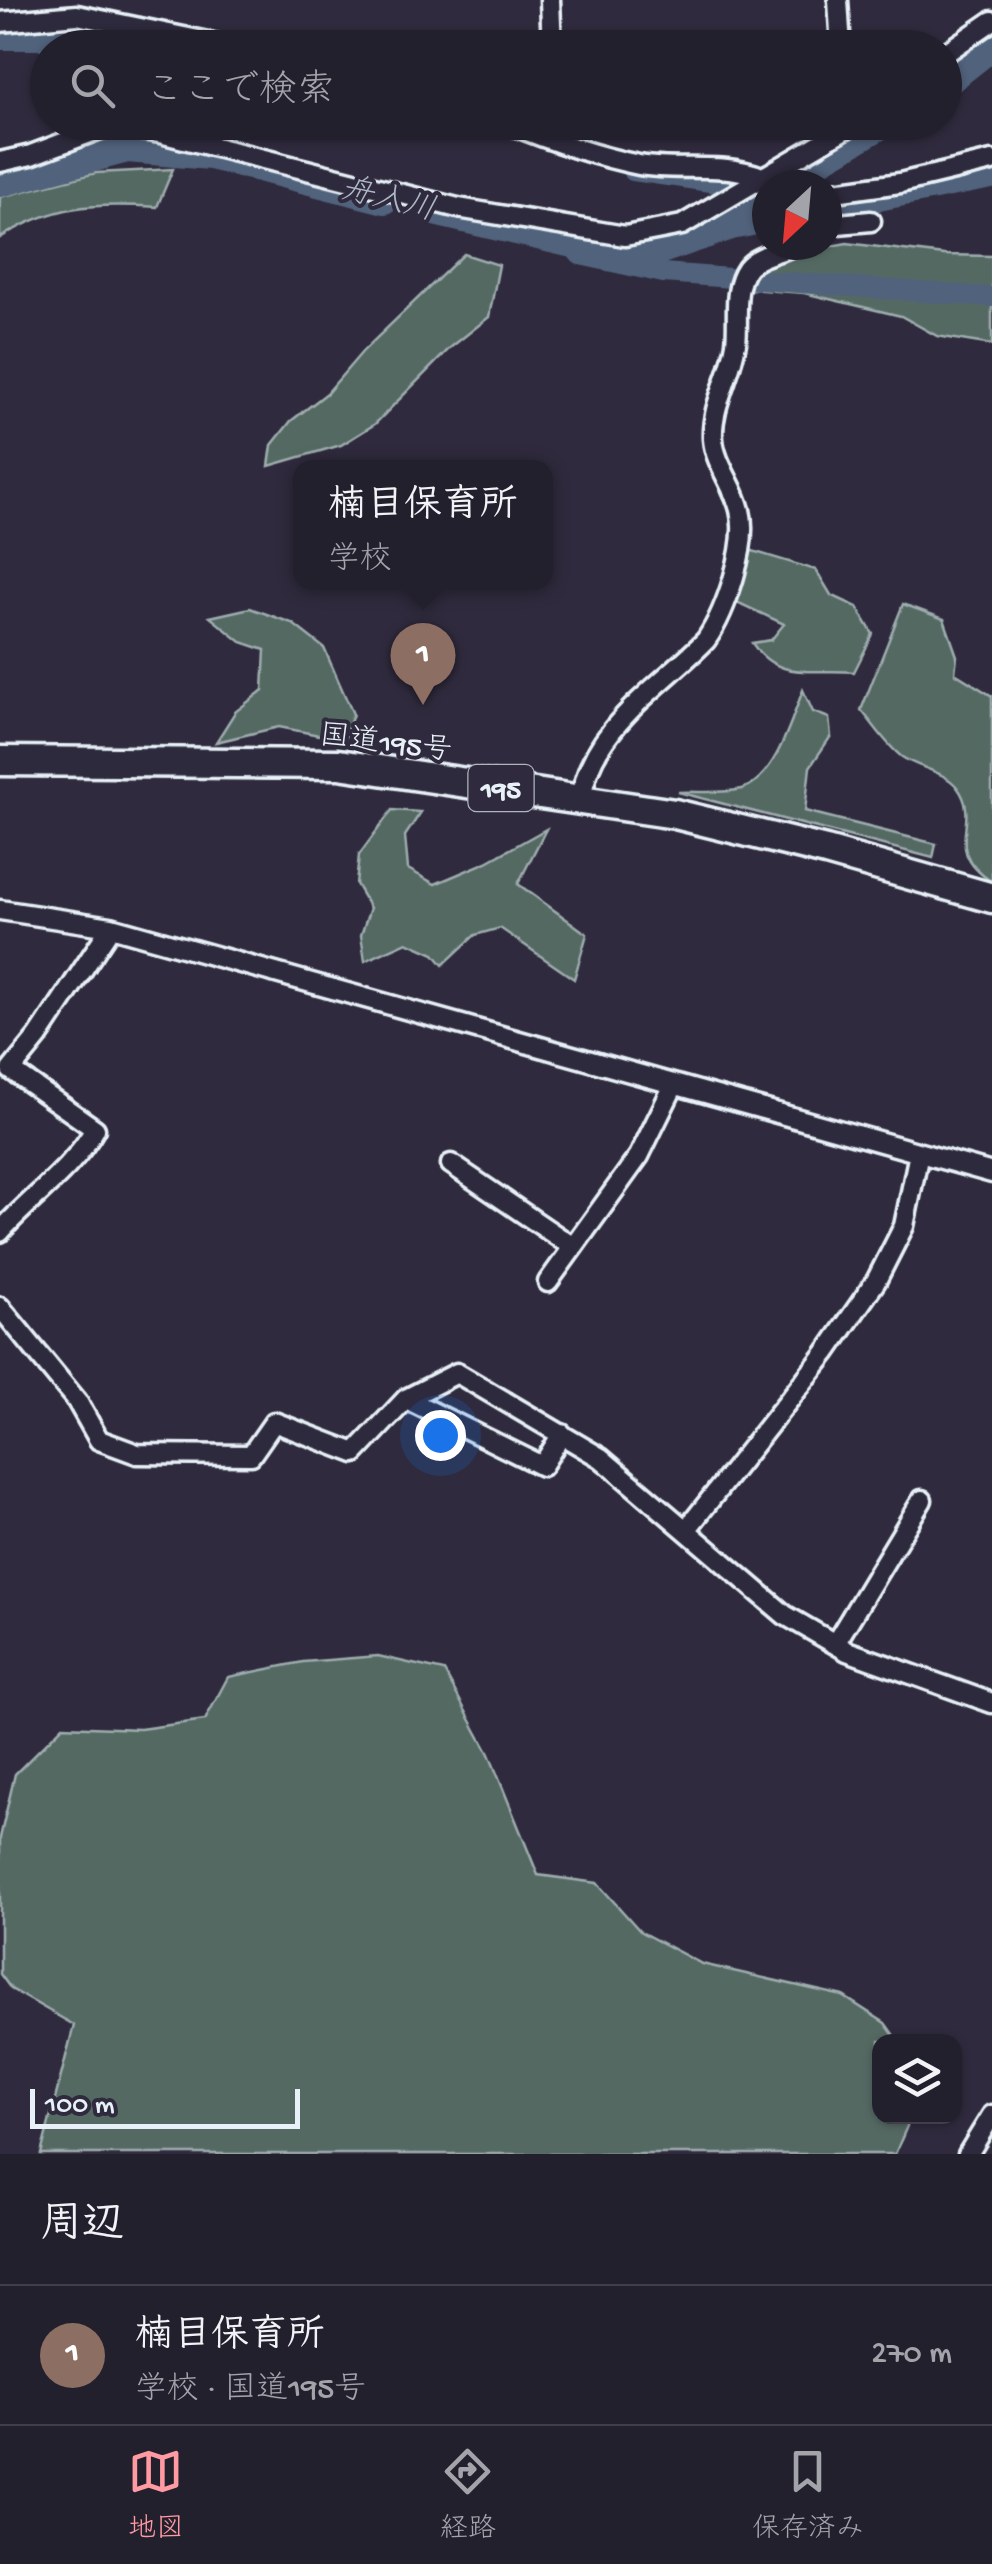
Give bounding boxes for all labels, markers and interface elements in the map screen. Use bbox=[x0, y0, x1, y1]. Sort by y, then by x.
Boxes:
search box bbox=[30, 30, 962, 140]
icon: search bbox=[65, 58, 120, 113]
text: ここで検索 bbox=[145, 71, 335, 115]
water label: 舟入川 bbox=[337, 170, 439, 232]
north arrow bbox=[752, 170, 842, 260]
popup bbox=[293, 460, 553, 590]
text: 楠目保育所 bbox=[328, 486, 518, 530]
text: 学校 bbox=[328, 542, 392, 580]
pin: 1 bbox=[390, 622, 456, 705]
street label: 国道195号 bbox=[317, 719, 454, 771]
road number: 195 bbox=[468, 765, 534, 811]
your location bbox=[415, 1410, 466, 1461]
map controls bbox=[872, 2034, 962, 2124]
button: layers bbox=[872, 2034, 962, 2124]
scale bar bbox=[30, 2084, 300, 2128]
text: 100 m bbox=[45, 2090, 115, 2123]
text: 周辺 bbox=[40, 2203, 124, 2252]
text: 楠目保育所 bbox=[135, 2316, 325, 2360]
text: 1 bbox=[66, 2336, 79, 2374]
text: 270 m bbox=[871, 2336, 952, 2374]
text: 学校 · 国道195号 bbox=[135, 2372, 366, 2410]
tab: 地図 bbox=[128, 2444, 184, 2547]
tab: 経路 bbox=[440, 2444, 496, 2547]
tab: 保存済み bbox=[752, 2444, 864, 2547]

